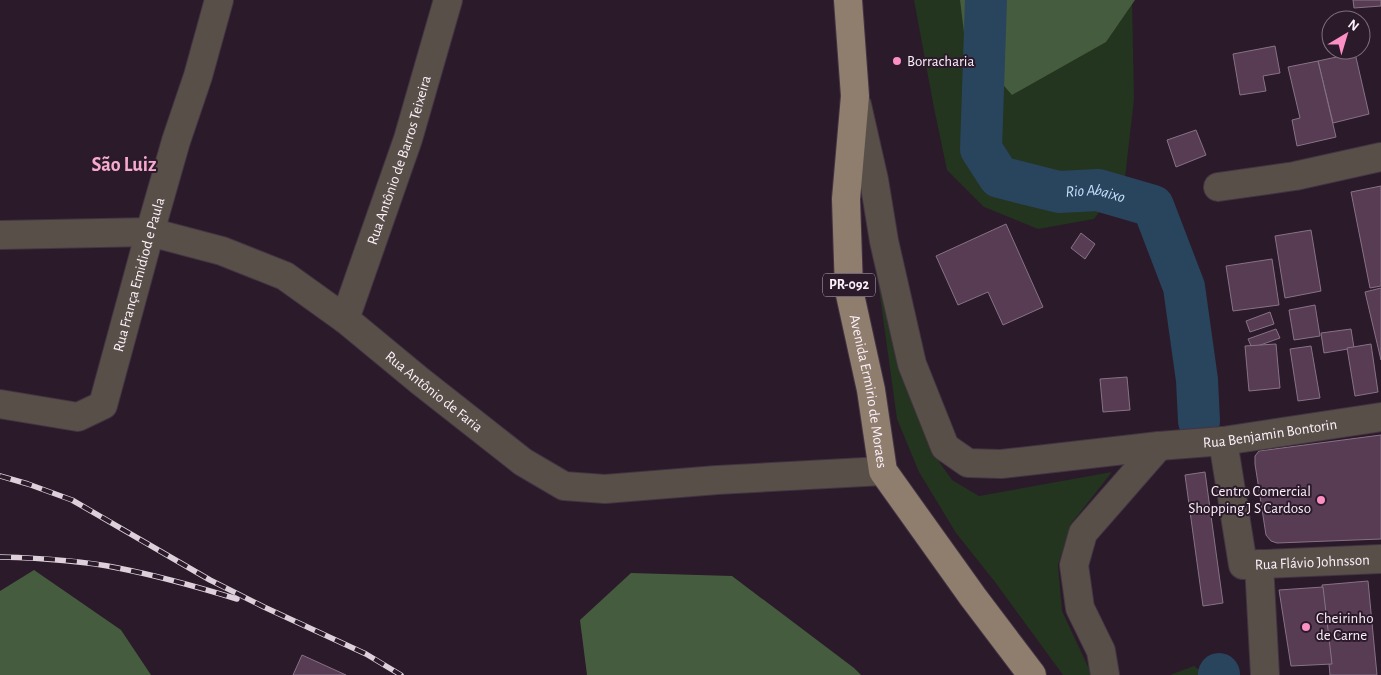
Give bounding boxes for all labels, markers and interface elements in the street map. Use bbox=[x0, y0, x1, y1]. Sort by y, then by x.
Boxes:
north arrow bbox=[1321, 10, 1371, 60]
text: N bbox=[1345, 17, 1362, 34]
place label: Borracharia bbox=[907, 54, 974, 69]
marker: Borracharia bbox=[891, 55, 903, 67]
street label: Rua Antônio de Barros Teixeira bbox=[364, 74, 433, 246]
district label: São Luiz bbox=[92, 155, 156, 175]
water label: Rio Abaixo bbox=[1065, 181, 1127, 206]
street label: Rua França Emidiod e Paula bbox=[110, 196, 167, 353]
road number: PR-092 bbox=[823, 274, 875, 296]
street label: Avenida Ermirio de Moraes bbox=[847, 313, 890, 469]
street label: Rua Antônio de Faria bbox=[383, 348, 486, 435]
street label: Rua Benjamin Bontorin bbox=[1202, 416, 1338, 450]
place label: Centro Comercial Shopping J S Cardoso bbox=[1188, 484, 1311, 516]
marker: Centro Comercial Shopping J S Cardoso bbox=[1315, 494, 1327, 506]
street label: Rua Flávio Johnsson bbox=[1254, 552, 1370, 572]
place label: Cheirinho de Carne bbox=[1316, 611, 1374, 643]
marker: Cheirinho de Carne bbox=[1300, 621, 1312, 633]

